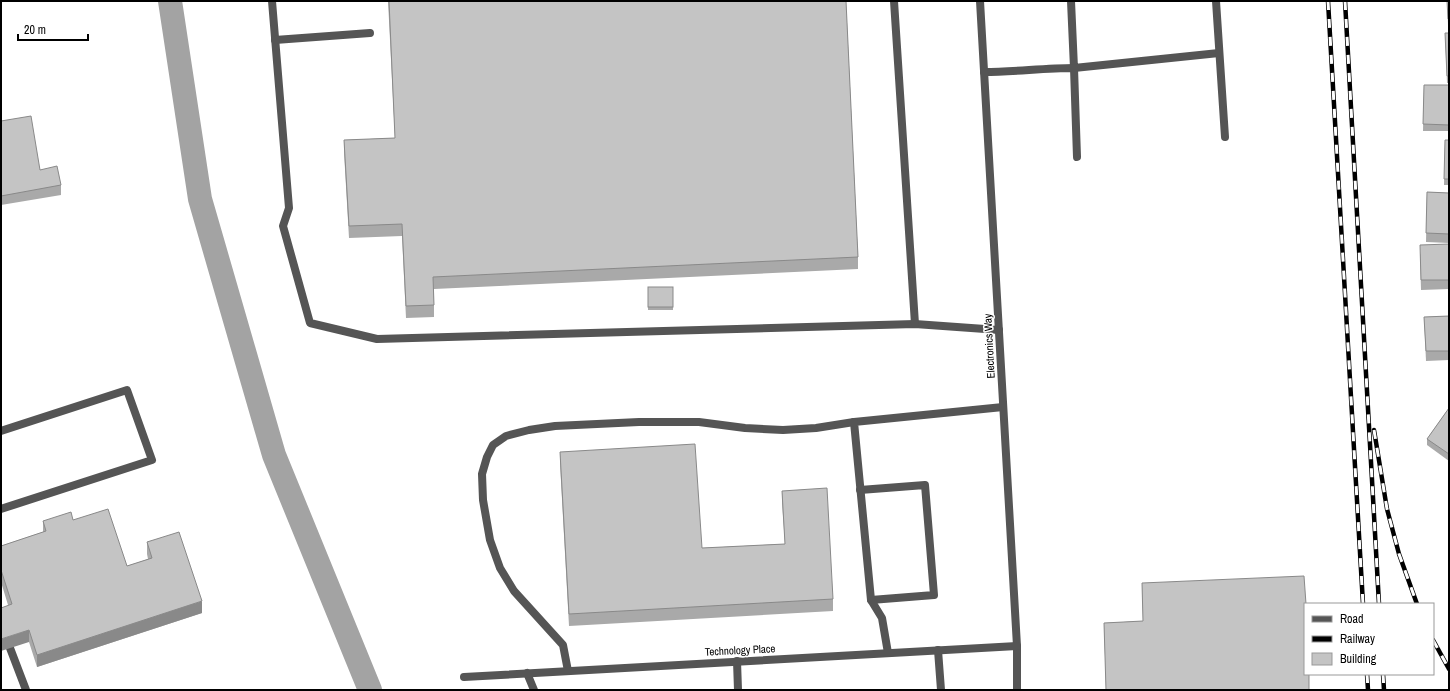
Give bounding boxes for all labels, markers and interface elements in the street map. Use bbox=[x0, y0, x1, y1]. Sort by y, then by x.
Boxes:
scale bar bbox=[18, 16, 88, 42]
text: 20 m bbox=[24, 22, 46, 38]
street label: Electronics Way bbox=[980, 313, 998, 379]
legend bbox=[1304, 603, 1434, 675]
text: Road bbox=[1340, 611, 1364, 627]
text: Railway bbox=[1340, 631, 1375, 647]
street label: Technology Place bbox=[704, 641, 776, 659]
text: Building bbox=[1340, 651, 1377, 667]

